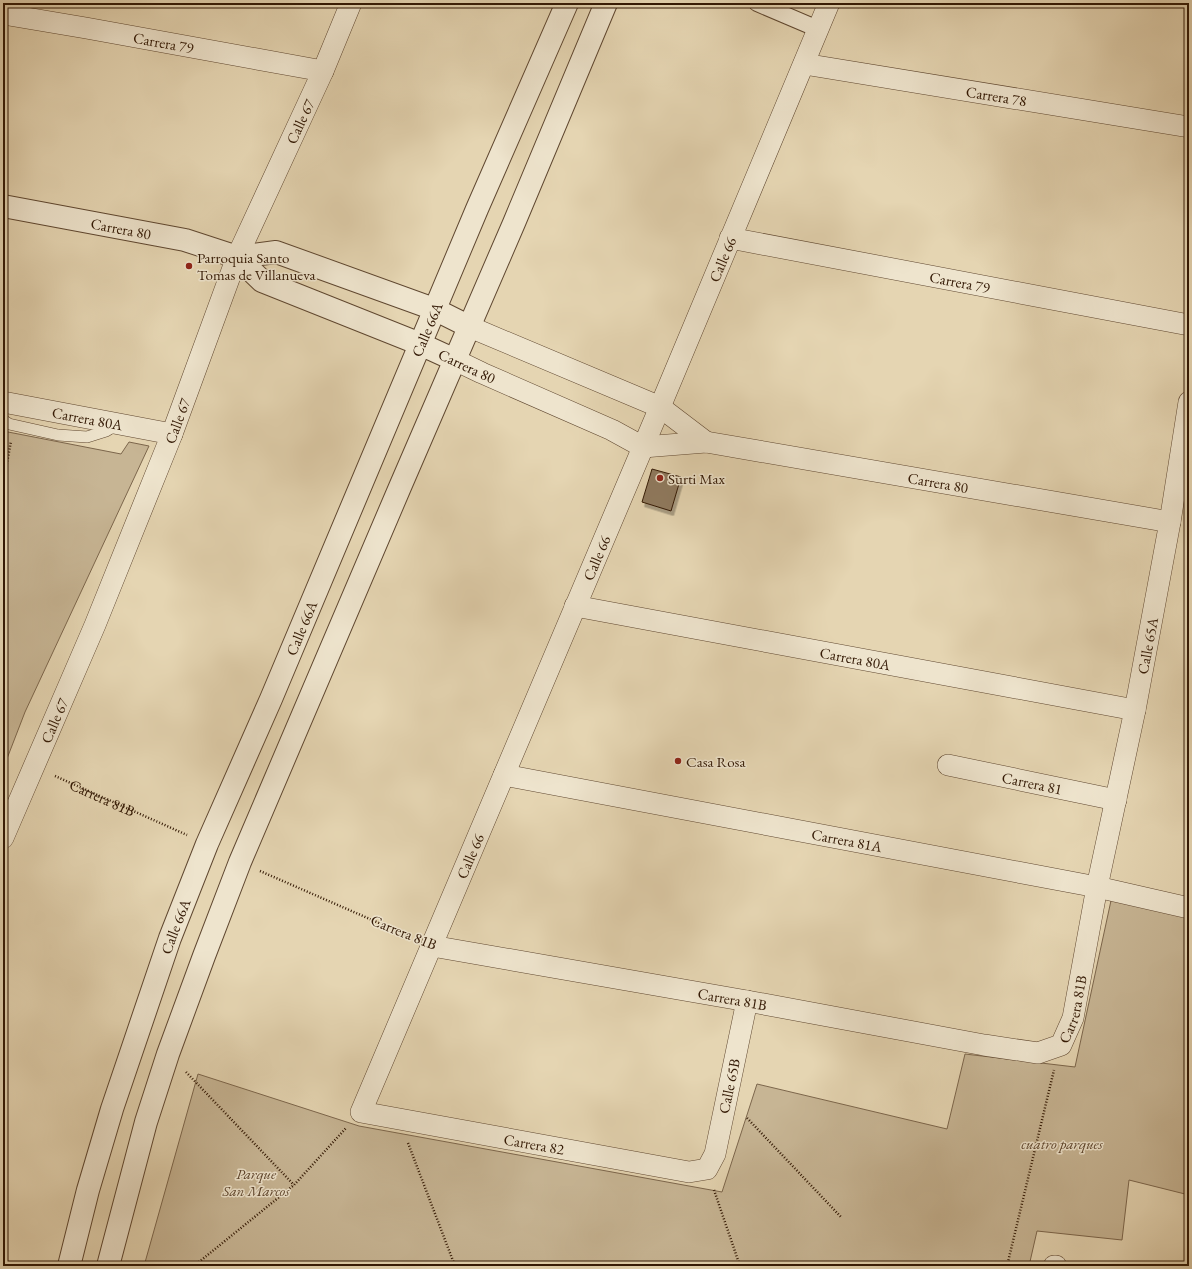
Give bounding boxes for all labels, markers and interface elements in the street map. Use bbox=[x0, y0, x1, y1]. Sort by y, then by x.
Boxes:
street label: Carrera 79 bbox=[132, 27, 195, 57]
street label: Carrera 78 bbox=[965, 81, 1028, 110]
street label: Calle 67 bbox=[281, 95, 319, 147]
street label: Carrera 80 bbox=[89, 213, 153, 243]
street label: Calle 66 bbox=[704, 234, 740, 285]
place label: Parroquia Santo Tomas de Villanueva bbox=[197, 248, 316, 284]
marker: Parroquia Santo Tomas de Villanueva bbox=[184, 261, 194, 271]
street label: Carrera 79 bbox=[928, 267, 992, 297]
street label: Calle 66A bbox=[407, 298, 447, 359]
street label: Carrera 80 bbox=[435, 345, 499, 387]
street label: Calle 67 bbox=[160, 395, 194, 446]
street label: Carrera 80A bbox=[51, 402, 125, 434]
street label: Carrera 80 bbox=[906, 467, 970, 497]
place label: Surti Max bbox=[668, 469, 725, 488]
marker: Surti Max bbox=[655, 473, 665, 483]
street label: Calle 66 bbox=[578, 532, 614, 583]
street label: Calle 66A bbox=[281, 597, 321, 658]
street label: Calle 65A bbox=[1132, 615, 1162, 676]
street label: Carrera 80A bbox=[818, 642, 893, 674]
street label: Calle 67 bbox=[36, 694, 72, 746]
place label: Casa Rosa bbox=[686, 752, 745, 771]
marker: Casa Rosa bbox=[673, 756, 683, 766]
street label: Carrera 81 bbox=[1000, 767, 1064, 798]
street label: Carrera 81B bbox=[67, 774, 138, 820]
street label: Carrera 81A bbox=[810, 824, 884, 856]
street label: Calle 66 bbox=[452, 831, 487, 881]
street label: Calle 66A bbox=[156, 895, 194, 956]
street label: Carrera 81B bbox=[368, 910, 440, 954]
street label: Carrera 81B bbox=[1054, 973, 1090, 1046]
street label: Carrera 81B bbox=[696, 983, 769, 1014]
street label: Calle 65B bbox=[714, 1056, 744, 1115]
street label: Carrera 82 bbox=[502, 1129, 566, 1159]
park label: cuatro parques bbox=[1021, 1134, 1104, 1154]
park label: Parque San Marcos bbox=[222, 1164, 290, 1200]

